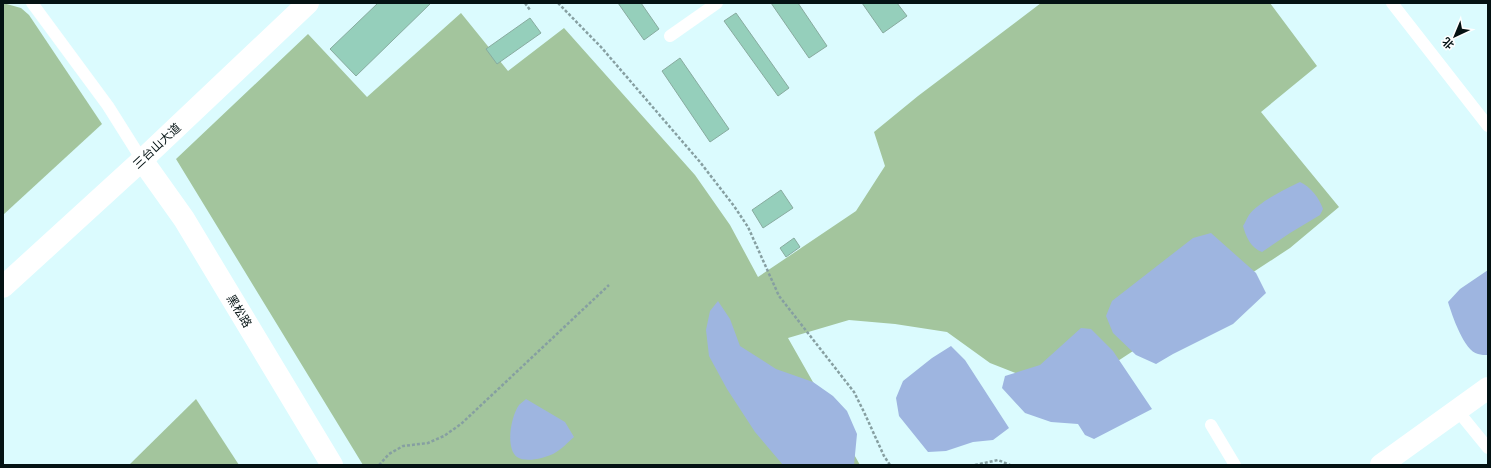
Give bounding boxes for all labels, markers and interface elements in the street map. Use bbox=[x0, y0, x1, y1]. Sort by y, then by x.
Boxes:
north arrow bbox=[1435, 16, 1475, 56]
text: 北 bbox=[1439, 34, 1457, 52]
street label: 三台山大道 bbox=[130, 120, 184, 172]
street label: 黑松路 bbox=[223, 291, 255, 331]

